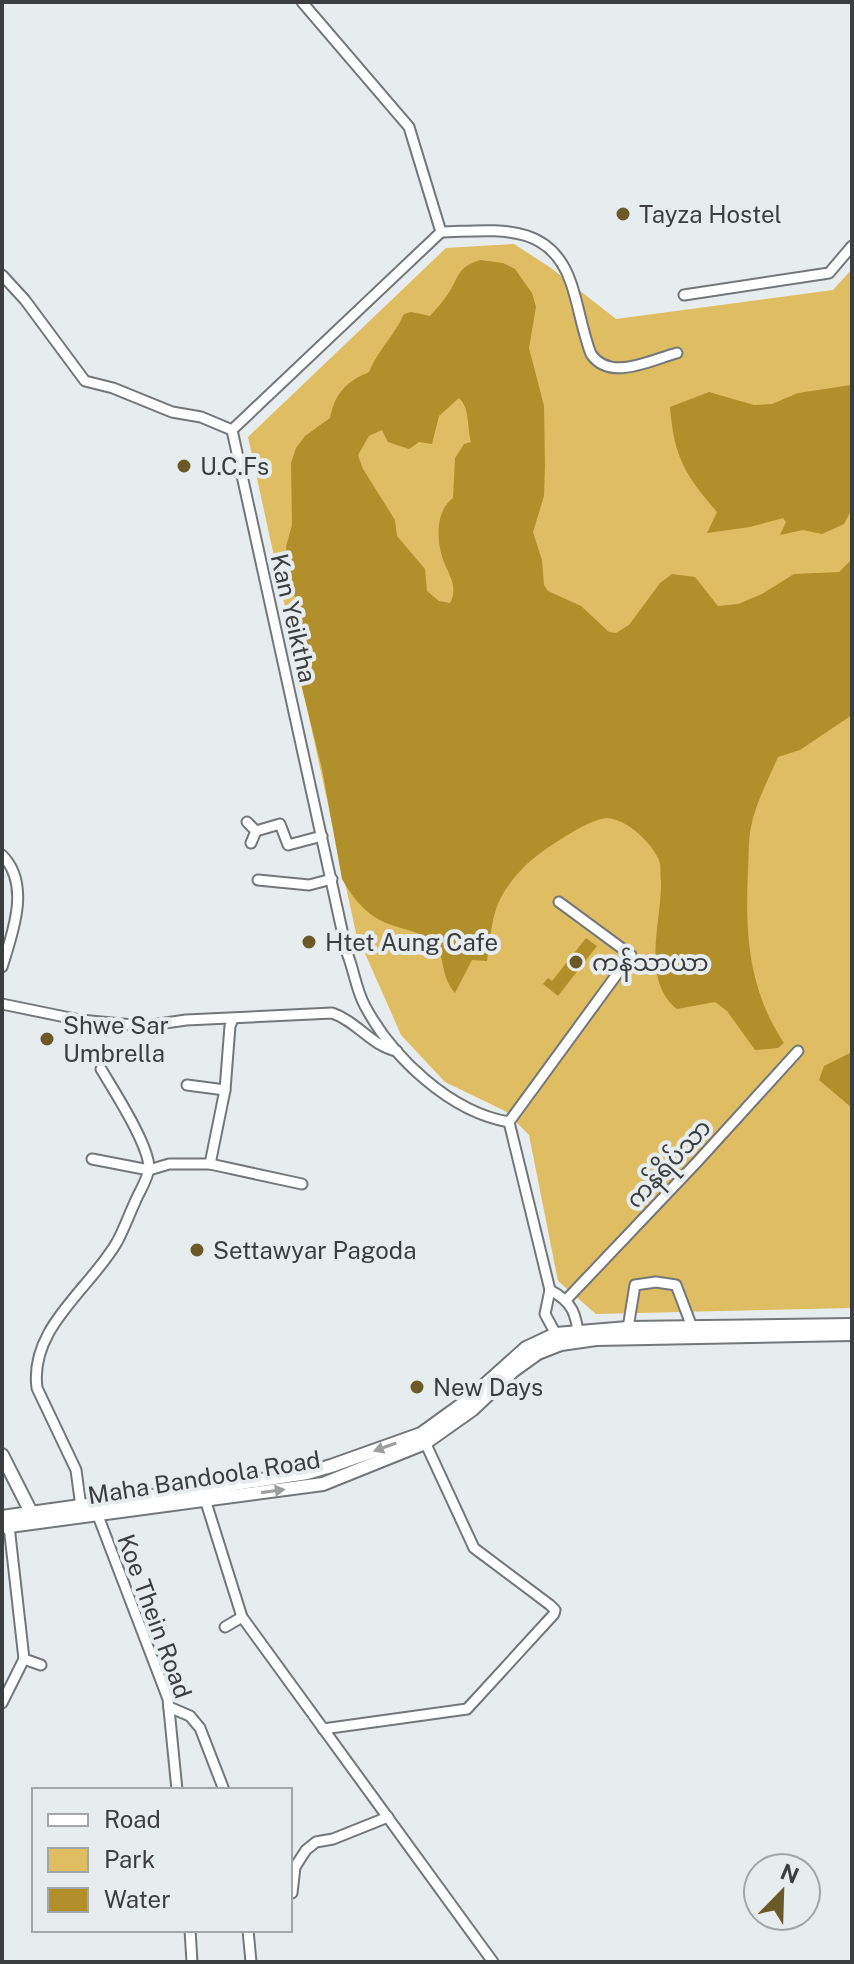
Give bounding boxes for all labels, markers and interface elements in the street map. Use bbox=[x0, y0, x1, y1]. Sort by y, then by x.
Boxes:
place label: Tayza Hostel bbox=[639, 200, 782, 228]
marker: Tayza Hostel bbox=[614, 205, 632, 223]
place label: U.C.Fs bbox=[200, 452, 269, 480]
marker: U.C.Fs bbox=[175, 457, 193, 475]
street label: Kan Yeiktha bbox=[266, 551, 322, 685]
place label: Htet Aung Cafe bbox=[325, 928, 498, 956]
marker: Htet Aung Cafe bbox=[300, 933, 318, 951]
place label: ကန်သာယာ bbox=[592, 947, 709, 982]
marker: ကန်သာယာ bbox=[567, 953, 585, 971]
place label: Shwe Sar Umbrella bbox=[63, 1011, 169, 1067]
marker: Shwe Sar Umbrella bbox=[38, 1030, 56, 1048]
street label: ကန်ရိပ်သာ bbox=[619, 1112, 721, 1217]
place label: Settawyar Pagoda bbox=[213, 1236, 416, 1264]
marker: Settawyar Pagoda bbox=[188, 1241, 206, 1259]
place label: New Days bbox=[433, 1373, 543, 1401]
marker: New Days bbox=[408, 1378, 426, 1396]
one-way arrow bbox=[372, 1441, 396, 1454]
street label: Maha Bandoola Road bbox=[86, 1445, 322, 1509]
one-way arrow bbox=[261, 1484, 286, 1497]
street label: Koe Thein Road bbox=[112, 1530, 198, 1702]
legend bbox=[32, 1788, 292, 1932]
text: Road bbox=[104, 1805, 161, 1833]
text: Park bbox=[104, 1845, 155, 1873]
north arrow bbox=[742, 1852, 822, 1932]
text: N bbox=[777, 1858, 803, 1889]
text: Water bbox=[104, 1885, 171, 1913]

